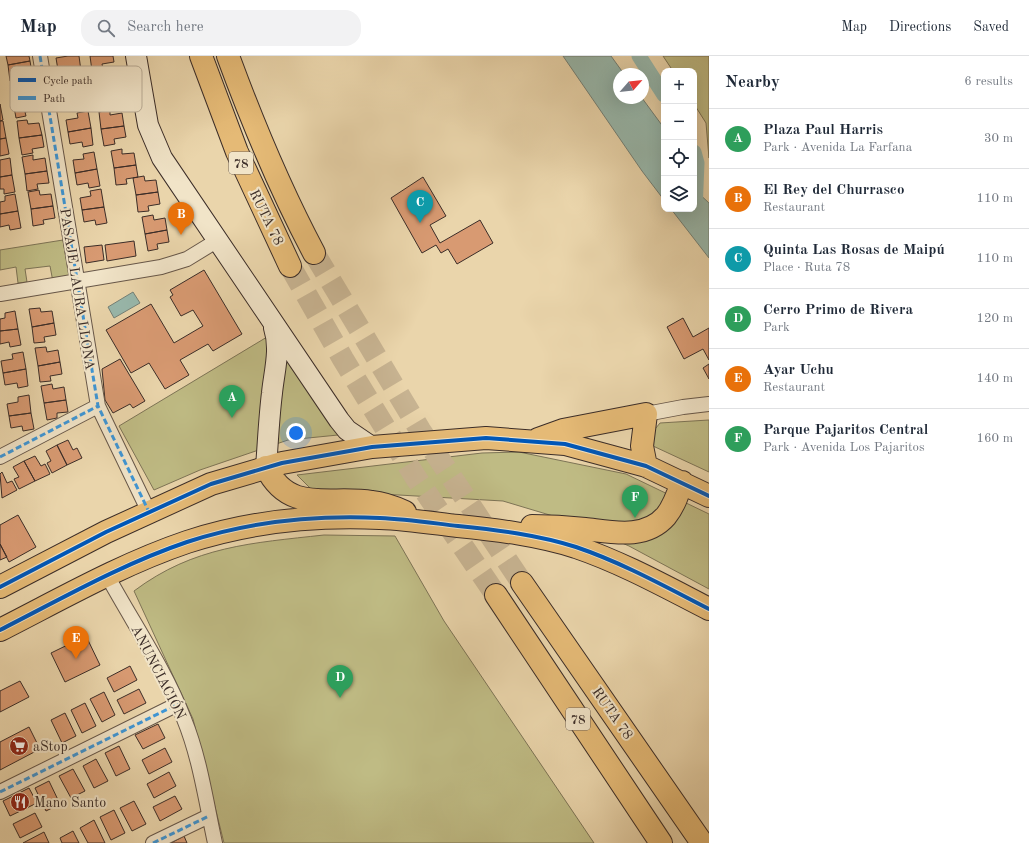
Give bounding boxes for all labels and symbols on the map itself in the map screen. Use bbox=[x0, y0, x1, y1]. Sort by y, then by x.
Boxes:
legend bbox=[10, 66, 142, 112]
north arrow bbox=[613, 68, 649, 104]
text: Cycle path bbox=[43, 76, 93, 87]
text: Path bbox=[43, 94, 65, 105]
road number: 78 bbox=[229, 152, 253, 174]
street label: RUTA 78 bbox=[247, 187, 286, 248]
pin: C bbox=[407, 190, 433, 223]
pin: B bbox=[168, 202, 194, 235]
street label: PASAJE LAURA LLONA bbox=[57, 207, 97, 371]
pin: A bbox=[219, 385, 245, 418]
your location bbox=[286, 423, 306, 443]
pin: F bbox=[622, 485, 648, 518]
street label: ANUNCIACIÓN bbox=[128, 621, 192, 722]
pin: E bbox=[63, 626, 89, 659]
pin: D bbox=[327, 665, 353, 698]
street label: RUTA 78 bbox=[589, 685, 635, 742]
road number: 78 bbox=[566, 708, 590, 730]
supermarket icon: aStop bbox=[8, 735, 30, 757]
place label: aStop bbox=[33, 740, 68, 754]
restaurant icon: Mano Santo bbox=[9, 791, 31, 813]
place label: Mano Santo bbox=[34, 796, 106, 810]

